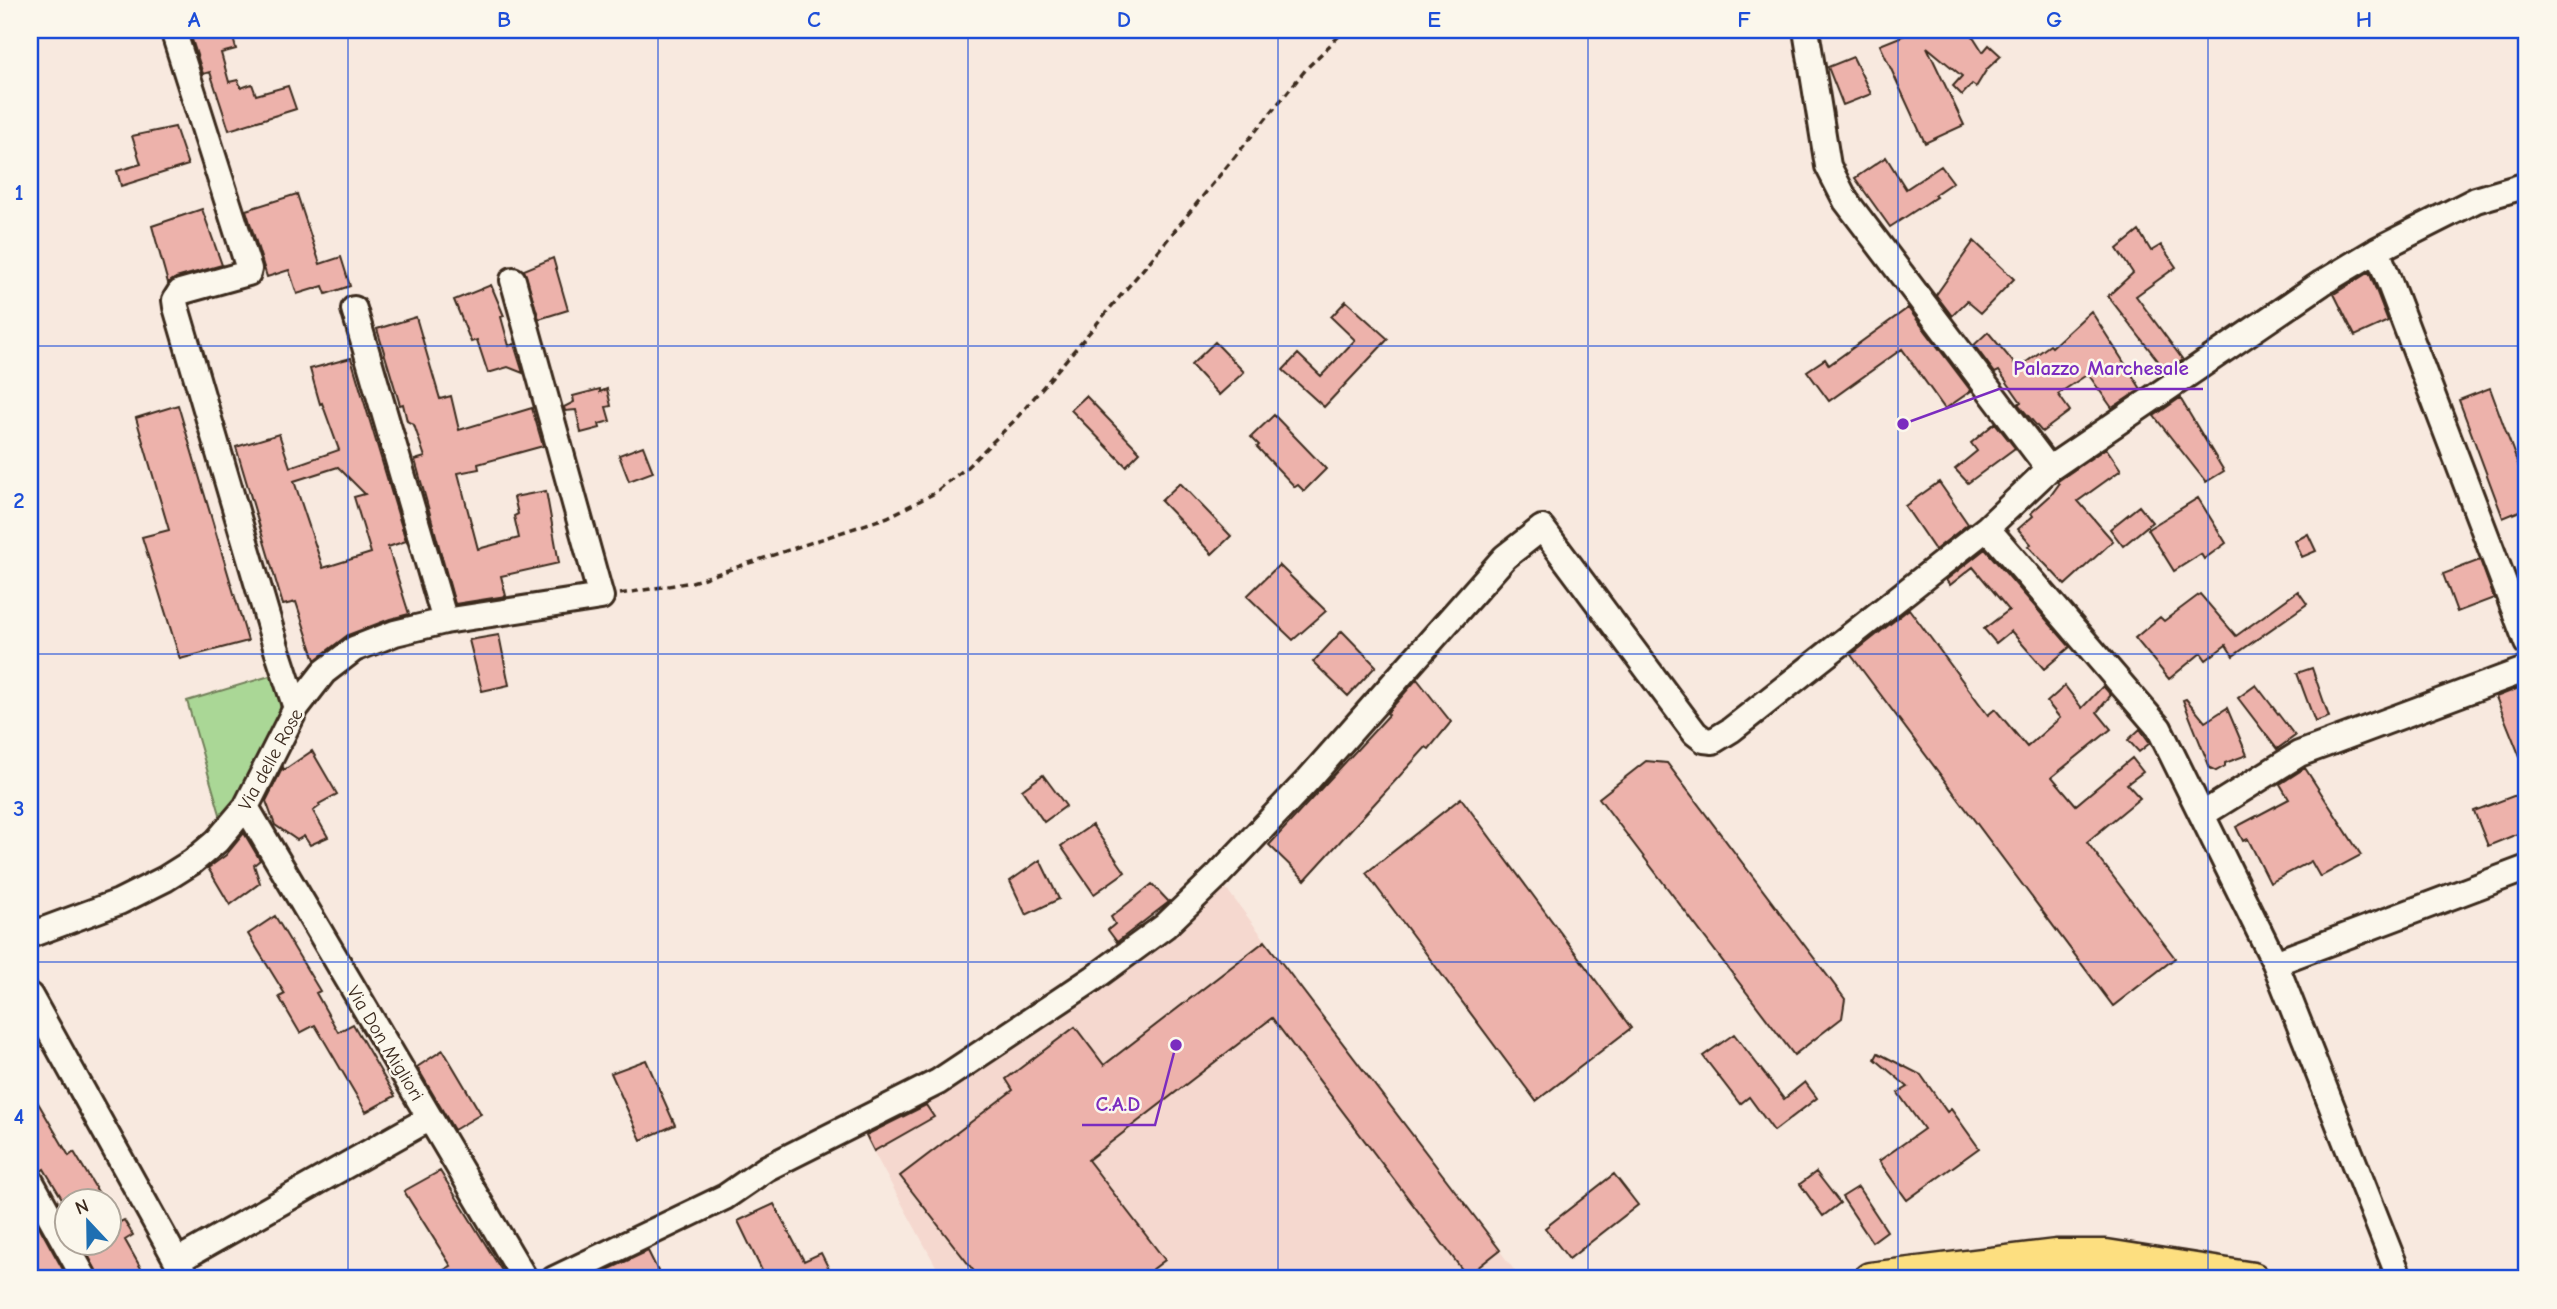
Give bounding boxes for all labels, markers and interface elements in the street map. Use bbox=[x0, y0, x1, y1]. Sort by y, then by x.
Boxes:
text: A bbox=[188, 6, 201, 33]
text: B bbox=[497, 6, 511, 33]
text: C bbox=[807, 6, 821, 33]
text: D bbox=[1117, 6, 1131, 33]
text: E bbox=[1427, 6, 1441, 33]
text: F bbox=[1737, 6, 1751, 33]
text: G bbox=[2046, 6, 2062, 33]
text: H bbox=[2356, 6, 2372, 33]
text: 1 bbox=[14, 179, 24, 206]
callout: Palazzo Marchesale bbox=[1999, 347, 2203, 389]
text: Palazzo Marchesale bbox=[2013, 356, 2189, 380]
text: 2 bbox=[13, 487, 25, 514]
street label: Via delle Rose bbox=[234, 705, 308, 814]
text: 3 bbox=[13, 795, 25, 822]
street label: Via Don Migliori bbox=[342, 982, 428, 1105]
callout: C.A.D bbox=[1082, 1083, 1155, 1125]
text: C.A.D bbox=[1096, 1092, 1140, 1116]
text: 4 bbox=[14, 1103, 25, 1130]
north arrow bbox=[52, 1186, 122, 1256]
text: N bbox=[72, 1195, 92, 1220]

